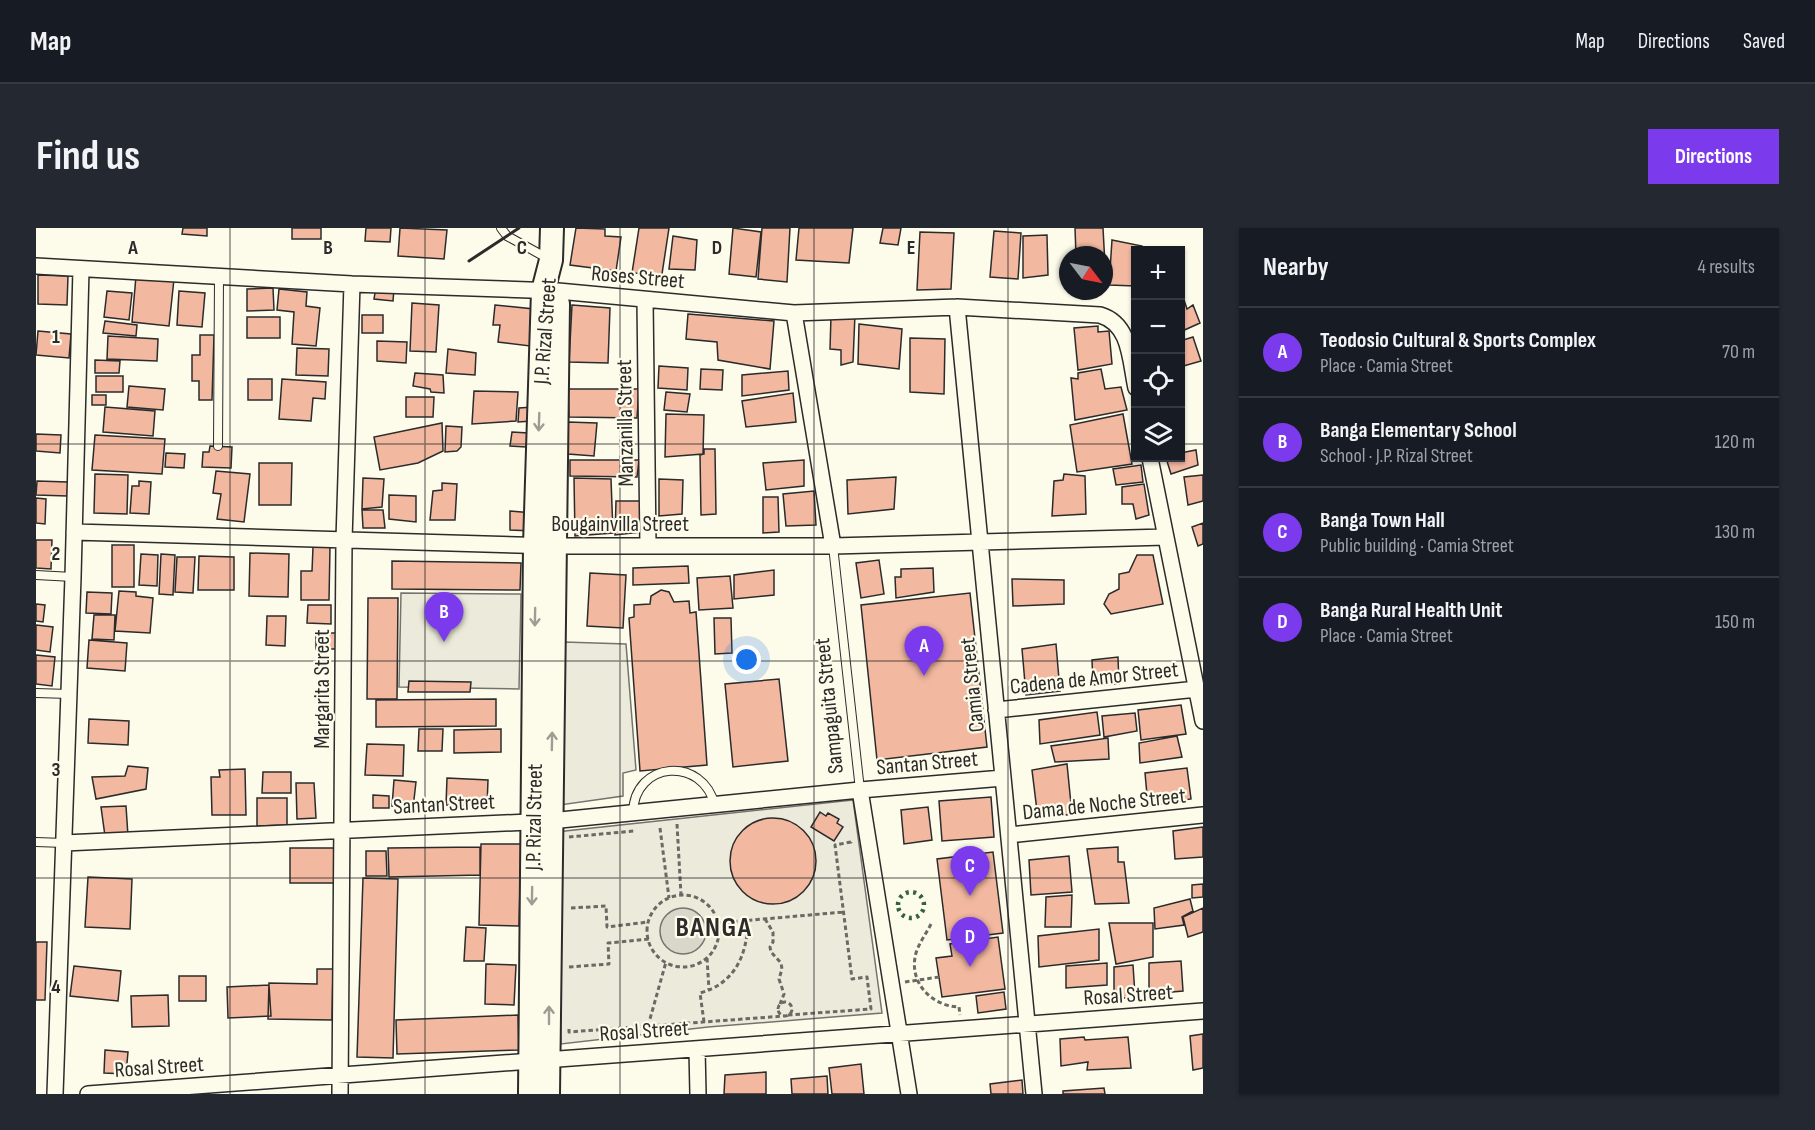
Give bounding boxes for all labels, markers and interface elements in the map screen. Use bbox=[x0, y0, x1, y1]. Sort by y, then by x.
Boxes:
text: Map bbox=[30, 25, 71, 58]
text: Map bbox=[1575, 29, 1605, 54]
text: Directions bbox=[1638, 29, 1710, 54]
text: Saved bbox=[1743, 29, 1785, 54]
button: Directions bbox=[1648, 129, 1779, 184]
text: Find us bbox=[36, 131, 140, 182]
text: A bbox=[127, 236, 138, 260]
text: B bbox=[323, 236, 333, 260]
text: C bbox=[517, 236, 527, 260]
text: D bbox=[712, 236, 722, 260]
text: E bbox=[907, 236, 915, 260]
north arrow bbox=[1059, 246, 1113, 300]
map controls bbox=[1131, 246, 1185, 462]
button: + bbox=[1131, 246, 1185, 300]
text: Nearby bbox=[1263, 252, 1329, 283]
text: 4 results bbox=[1698, 255, 1755, 279]
street label: Roses Street bbox=[590, 260, 686, 295]
street label: J.P. Rizal Street bbox=[528, 277, 563, 386]
button: − bbox=[1131, 300, 1185, 354]
text: 1 bbox=[52, 325, 60, 349]
text: Teodosio Cultural & Sports Complex bbox=[1320, 327, 1596, 354]
text: A bbox=[1278, 340, 1287, 364]
text: 70 m bbox=[1722, 340, 1755, 364]
button: locate bbox=[1131, 354, 1185, 408]
text: Place · Camia Street bbox=[1320, 354, 1453, 378]
street label: Manzanilla Street bbox=[611, 359, 640, 487]
button: layers bbox=[1131, 408, 1185, 462]
one-way arrow bbox=[534, 412, 545, 432]
text: Banga Elementary School bbox=[1320, 417, 1517, 444]
text: B bbox=[1278, 430, 1287, 454]
text: 120 m bbox=[1715, 430, 1755, 454]
text: School · J.P. Rizal Street bbox=[1320, 444, 1473, 468]
text: Banga Town Hall bbox=[1320, 507, 1445, 534]
street label: Bougainvilla Street bbox=[551, 511, 689, 538]
text: C bbox=[1277, 520, 1288, 544]
text: 130 m bbox=[1715, 520, 1755, 544]
text: Public building · Camia Street bbox=[1320, 534, 1514, 558]
text: 2 bbox=[52, 542, 60, 566]
pin: B bbox=[424, 592, 464, 642]
text: Banga Rural Health Unit bbox=[1320, 597, 1503, 624]
one-way arrow bbox=[529, 607, 541, 627]
text: D bbox=[1277, 610, 1288, 634]
text: 150 m bbox=[1715, 610, 1755, 634]
text: Place · Camia Street bbox=[1320, 624, 1453, 648]
pin: A bbox=[904, 626, 944, 676]
street label: Margarita Street bbox=[309, 629, 336, 749]
street label: Sampaguita Street bbox=[809, 636, 850, 775]
street label: Camia Street bbox=[954, 636, 991, 734]
your location bbox=[732, 645, 761, 674]
street label: Cadena de Amor Street bbox=[1009, 656, 1180, 701]
one-way arrow bbox=[546, 732, 557, 752]
street label: Santan Street bbox=[875, 746, 979, 781]
text: 3 bbox=[52, 758, 61, 782]
street label: J.P. Rizal Street bbox=[520, 763, 549, 872]
street label: Dama de Noche Street bbox=[1021, 782, 1187, 826]
street label: Santan Street bbox=[393, 788, 496, 821]
pin: C bbox=[950, 846, 990, 896]
one-way arrow bbox=[526, 886, 538, 906]
district label: BANGA bbox=[675, 911, 753, 944]
pin: D bbox=[950, 918, 990, 967]
text: 4 bbox=[51, 975, 61, 999]
street label: Rosal Street bbox=[1083, 979, 1174, 1012]
one-way arrow bbox=[543, 1005, 555, 1025]
street label: Rosal Street bbox=[599, 1015, 690, 1048]
street label: Rosal Street bbox=[114, 1051, 205, 1084]

